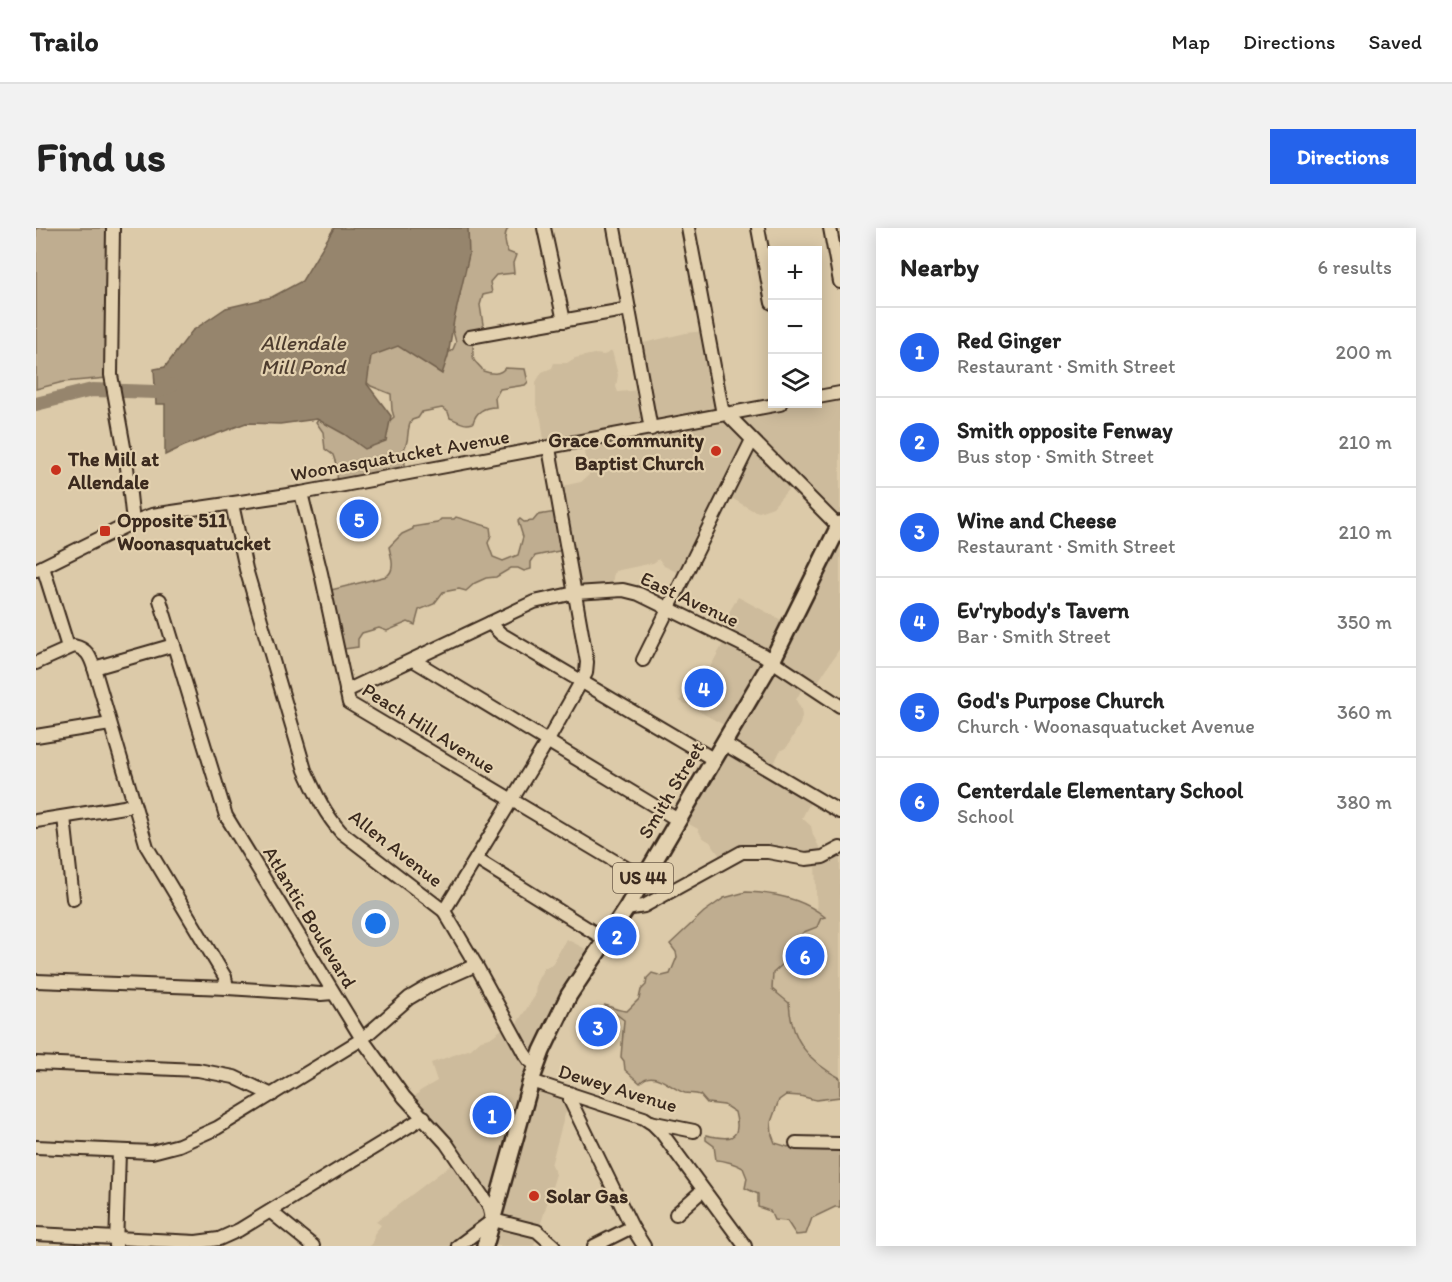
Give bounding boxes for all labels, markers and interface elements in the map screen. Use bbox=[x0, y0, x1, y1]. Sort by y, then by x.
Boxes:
text: Trailo bbox=[30, 24, 99, 58]
text: Map bbox=[1172, 29, 1210, 54]
text: Directions bbox=[1243, 29, 1335, 54]
text: Saved bbox=[1368, 29, 1422, 54]
button: Directions bbox=[1270, 129, 1416, 184]
text: Find us bbox=[36, 131, 166, 182]
map controls bbox=[768, 246, 822, 408]
button: + bbox=[768, 246, 822, 300]
text: Nearby bbox=[900, 251, 979, 283]
text: 6 results bbox=[1318, 255, 1392, 279]
button: − bbox=[768, 300, 822, 354]
text: Red Ginger bbox=[957, 327, 1061, 354]
water label: Allendale Mill Pond bbox=[260, 330, 347, 379]
text: 1 bbox=[915, 340, 924, 364]
text: 200 m bbox=[1336, 340, 1392, 364]
button: layers bbox=[768, 354, 822, 408]
text: Restaurant · Smith Street bbox=[957, 354, 1175, 378]
text: Smith opposite Fenway bbox=[957, 417, 1173, 444]
street label: Woonasquatucket Avenue bbox=[289, 424, 511, 486]
place label: Grace Community Baptist Church bbox=[548, 428, 705, 476]
text: 2 bbox=[914, 430, 925, 454]
text: 210 m bbox=[1339, 430, 1392, 454]
marker: Grace Community Baptist Church bbox=[709, 444, 723, 458]
text: Bus stop · Smith Street bbox=[957, 444, 1154, 468]
place label: The Mill at Allendale bbox=[67, 447, 159, 494]
marker: The Mill at Allendale bbox=[49, 463, 63, 477]
pin: 5 bbox=[340, 496, 378, 542]
text: Wine and Cheese bbox=[957, 507, 1117, 534]
place label: Opposite 511 Woonasquatucket bbox=[117, 508, 271, 556]
text: 3 bbox=[914, 520, 925, 544]
text: 210 m bbox=[1339, 520, 1392, 544]
marker: Opposite 511 Woonasquatucket bbox=[98, 524, 112, 538]
text: Restaurant · Smith Street bbox=[957, 534, 1175, 558]
street label: East Avenue bbox=[637, 566, 743, 632]
text: Ev'rybody's Tavern bbox=[957, 597, 1129, 624]
text: 4 bbox=[913, 610, 926, 634]
text: 350 m bbox=[1337, 610, 1392, 634]
text: Bar · Smith Street bbox=[957, 624, 1111, 648]
pin: 4 bbox=[684, 666, 724, 710]
street label: Peach Hill Avenue bbox=[358, 677, 500, 779]
text: God's Purpose Church bbox=[957, 687, 1164, 714]
text: 5 bbox=[914, 700, 925, 724]
text: 360 m bbox=[1337, 700, 1392, 724]
text: Church · Woonasquatucket Avenue bbox=[957, 714, 1255, 738]
street label: Smith Street bbox=[633, 737, 709, 843]
text: Centerdale Elementary School bbox=[957, 777, 1243, 804]
text: 6 bbox=[914, 790, 925, 814]
text: 380 m bbox=[1337, 790, 1392, 814]
street label: Allen Avenue bbox=[344, 804, 448, 892]
text: School bbox=[957, 804, 1014, 828]
street label: Atlantic Boulevard bbox=[258, 842, 362, 992]
road number: US 44 bbox=[613, 863, 673, 893]
your location bbox=[361, 909, 390, 938]
pin: 2 bbox=[598, 914, 636, 958]
pin: 6 bbox=[786, 934, 824, 978]
pin: 3 bbox=[578, 1004, 618, 1050]
street label: Dewey Avenue bbox=[556, 1058, 680, 1118]
pin: 1 bbox=[472, 1092, 512, 1138]
place label: Solar Gas bbox=[546, 1184, 628, 1208]
marker: Solar Gas bbox=[527, 1189, 541, 1203]

